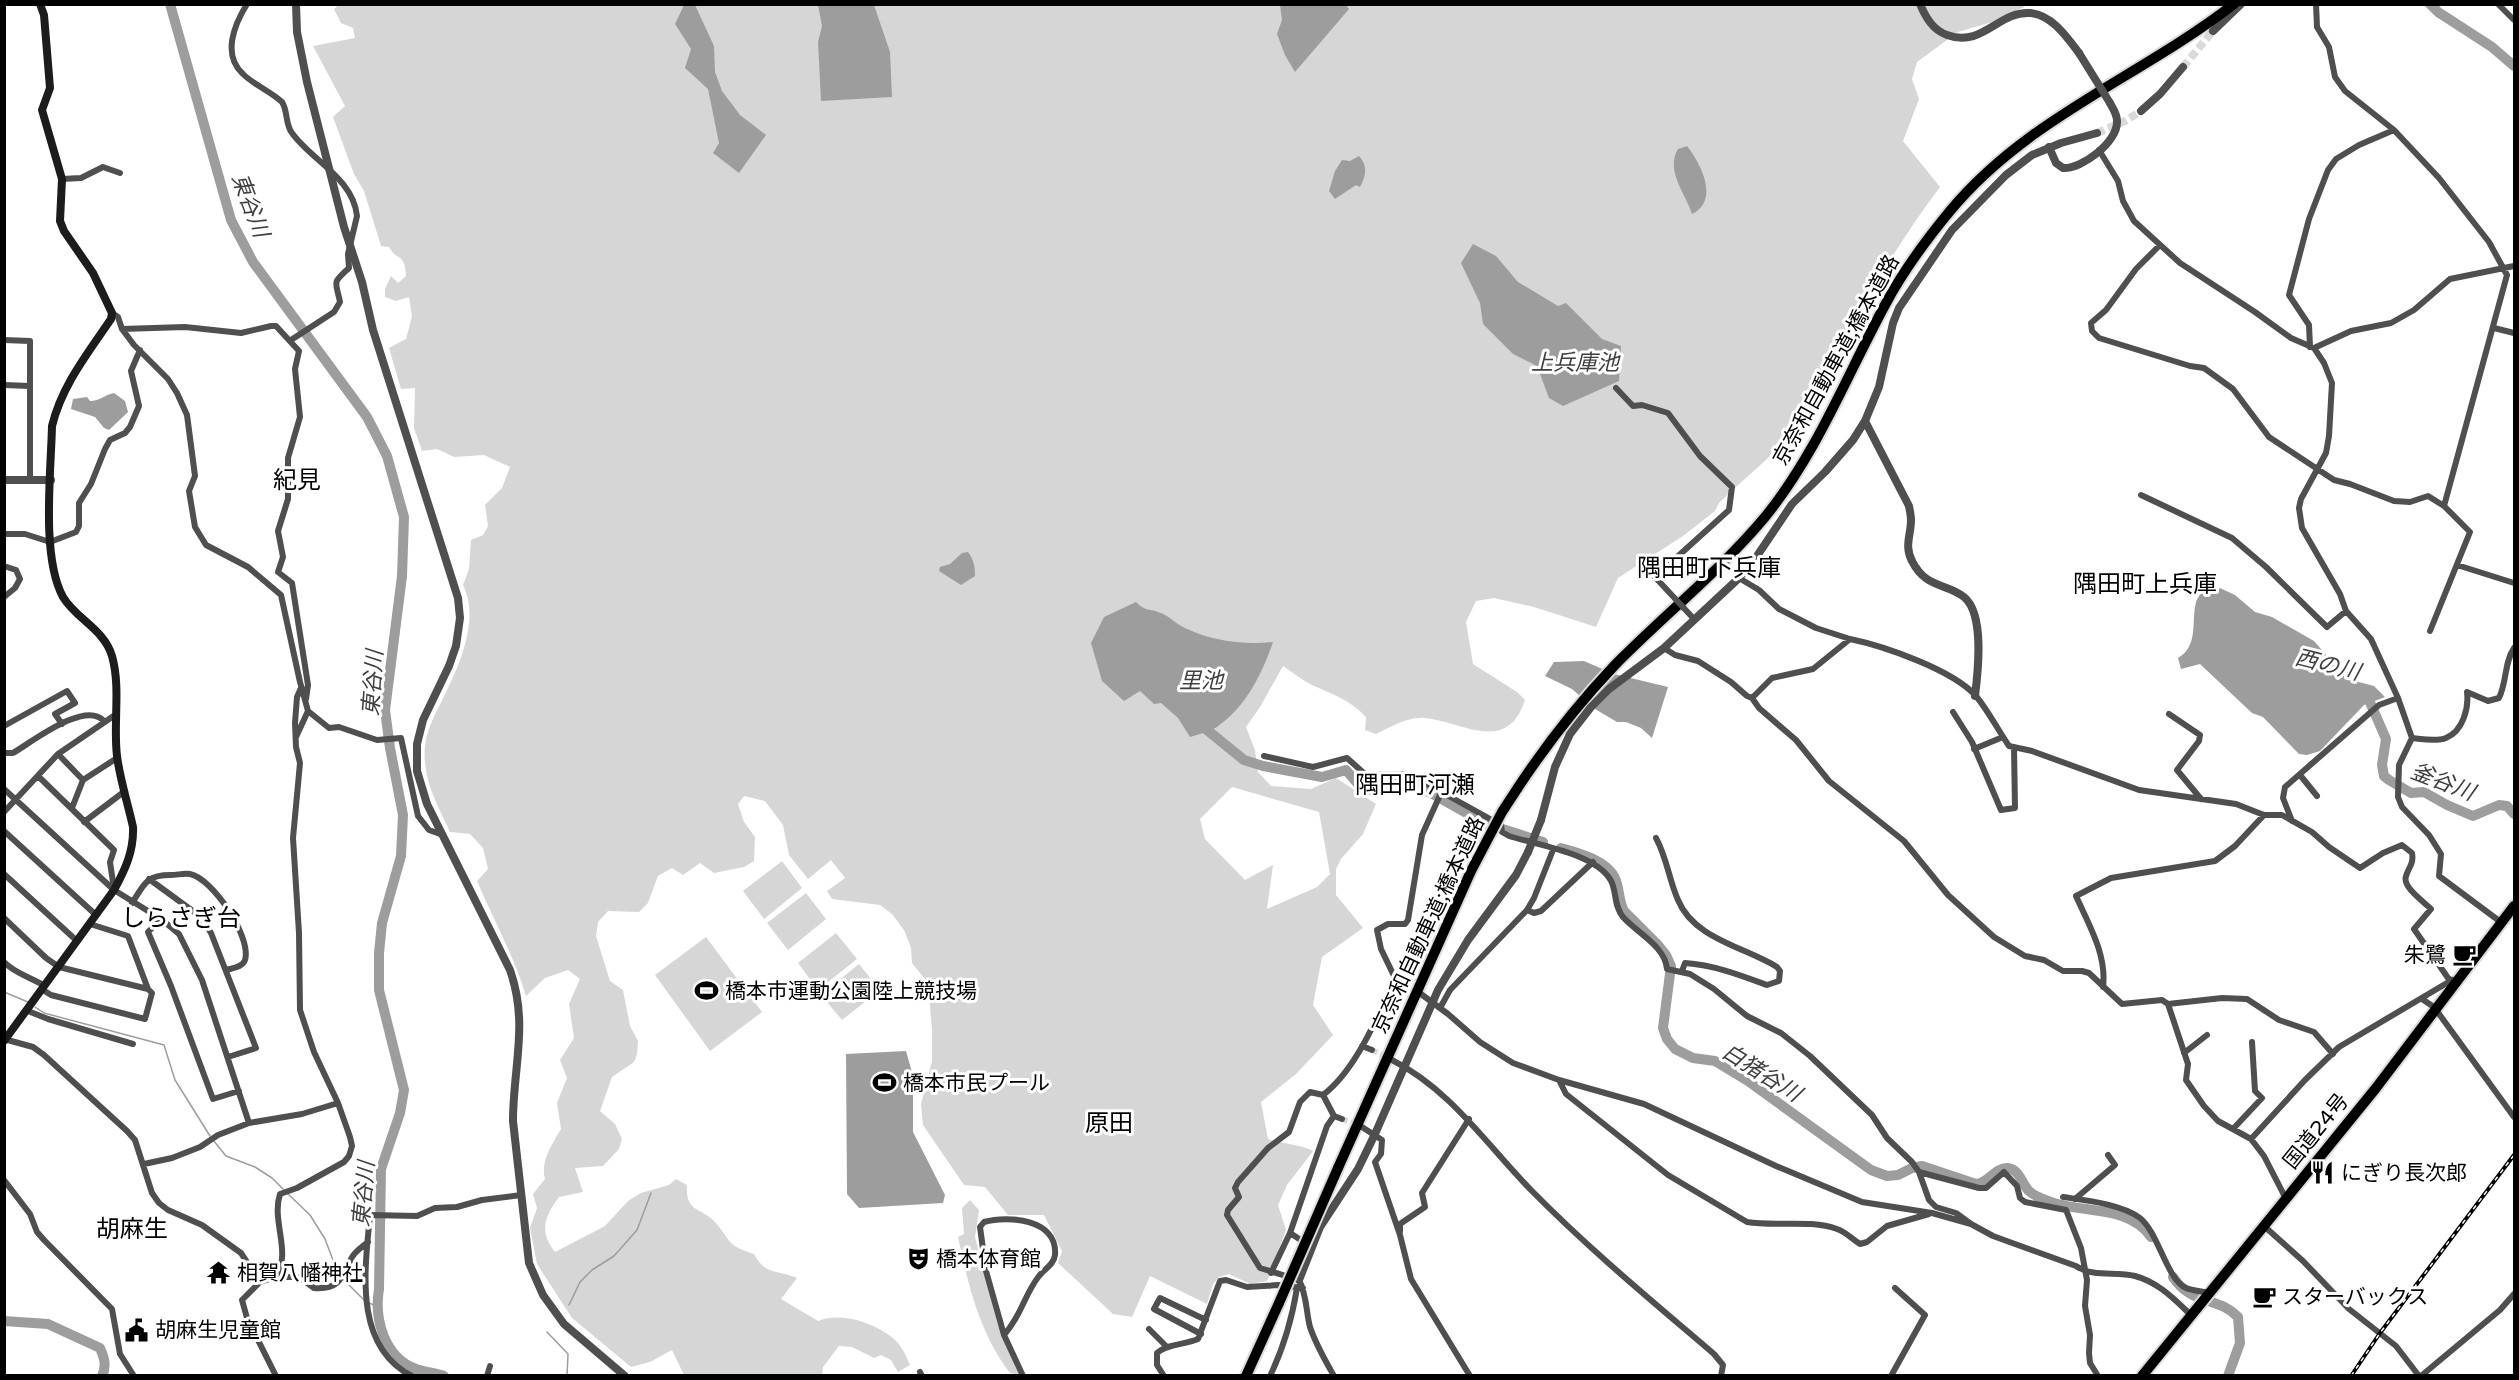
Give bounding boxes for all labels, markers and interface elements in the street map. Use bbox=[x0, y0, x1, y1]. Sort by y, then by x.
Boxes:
water label: 東谷川 bbox=[226, 170, 275, 243]
street label: 京奈和自動車道;橋本道路 bbox=[1768, 251, 1905, 470]
water label: 上兵庫池 bbox=[1531, 350, 1621, 376]
district label: 紀見 bbox=[273, 466, 321, 495]
district label: 隅田町下兵庫 bbox=[1637, 554, 1781, 583]
district label: 隅田町上兵庫 bbox=[2073, 570, 2217, 599]
water label: 西の川 bbox=[2293, 644, 2365, 686]
water label: 東谷川 bbox=[358, 647, 388, 717]
water label: 里池 bbox=[1179, 668, 1225, 694]
water label: 釜谷川 bbox=[2407, 758, 2480, 807]
district label: 隅田町河瀬 bbox=[1355, 771, 1475, 800]
street label: 京奈和自動車道;橋本道路 bbox=[1367, 813, 1490, 1038]
district label: しらさぎ台 bbox=[121, 904, 241, 933]
cafe icon: 朱鷺 bbox=[2451, 942, 2477, 968]
place label: 朱鷺 bbox=[2404, 943, 2446, 968]
sports icon: 橋本市運動公園陸上競技場 bbox=[694, 978, 720, 1004]
place label: 橋本市運動公園陸上競技場 bbox=[725, 979, 977, 1004]
water label: 白猪谷川 bbox=[1717, 1039, 1807, 1108]
sports icon: 橋本市民プール bbox=[872, 1070, 898, 1096]
place label: 橋本市民プール bbox=[903, 1071, 1050, 1096]
street label: 国道24号 bbox=[2279, 1089, 2354, 1174]
district label: 原田 bbox=[1085, 1109, 1133, 1138]
water label: 東谷川 bbox=[348, 1158, 380, 1228]
restaurant icon: にぎり長次郎 bbox=[2310, 1160, 2336, 1186]
place label: にぎり長次郎 bbox=[2341, 1161, 2467, 1186]
district label: 胡麻生 bbox=[96, 1215, 168, 1244]
theatre icon: 橋本体育館 bbox=[905, 1246, 931, 1272]
place label: 橋本体育館 bbox=[936, 1247, 1041, 1272]
temple icon: 相賀八幡神社 bbox=[206, 1260, 232, 1286]
place label: 相賀八幡神社 bbox=[237, 1261, 363, 1286]
cafe icon: スターバックス bbox=[2251, 1284, 2277, 1310]
place label: スターバックス bbox=[2282, 1285, 2428, 1310]
public building icon: 胡麻生児童館 bbox=[124, 1317, 150, 1343]
place label: 胡麻生児童館 bbox=[155, 1318, 281, 1343]

